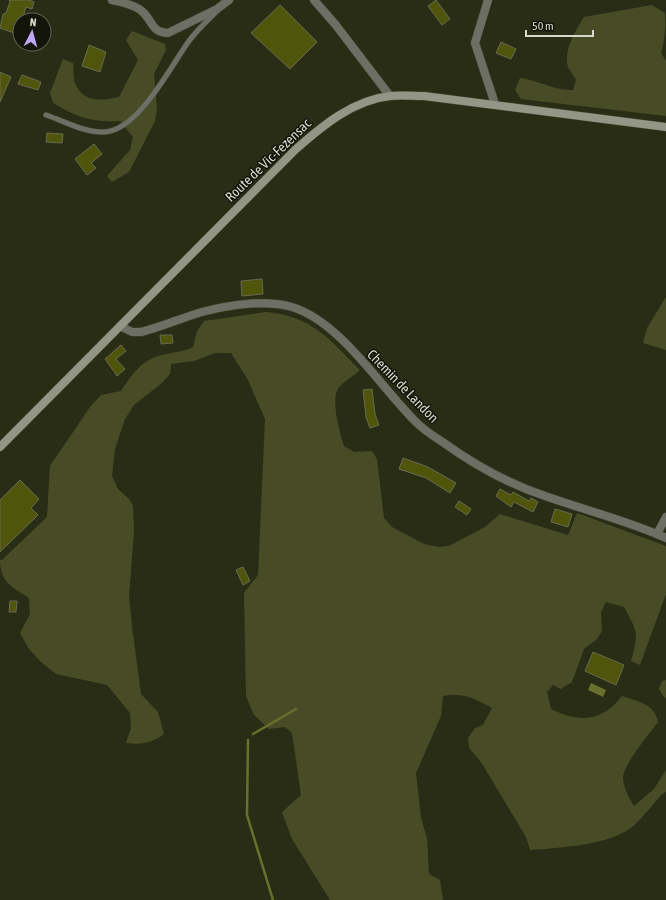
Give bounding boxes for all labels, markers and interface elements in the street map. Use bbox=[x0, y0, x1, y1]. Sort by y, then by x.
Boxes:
north arrow bbox=[12, 12, 52, 52]
scale bar bbox=[526, 12, 593, 38]
text: N bbox=[29, 16, 37, 28]
text: 50 m bbox=[532, 19, 554, 33]
street label: Route de Vic-Fezensac bbox=[222, 115, 315, 205]
street label: Chemin de Landon bbox=[364, 346, 442, 426]

